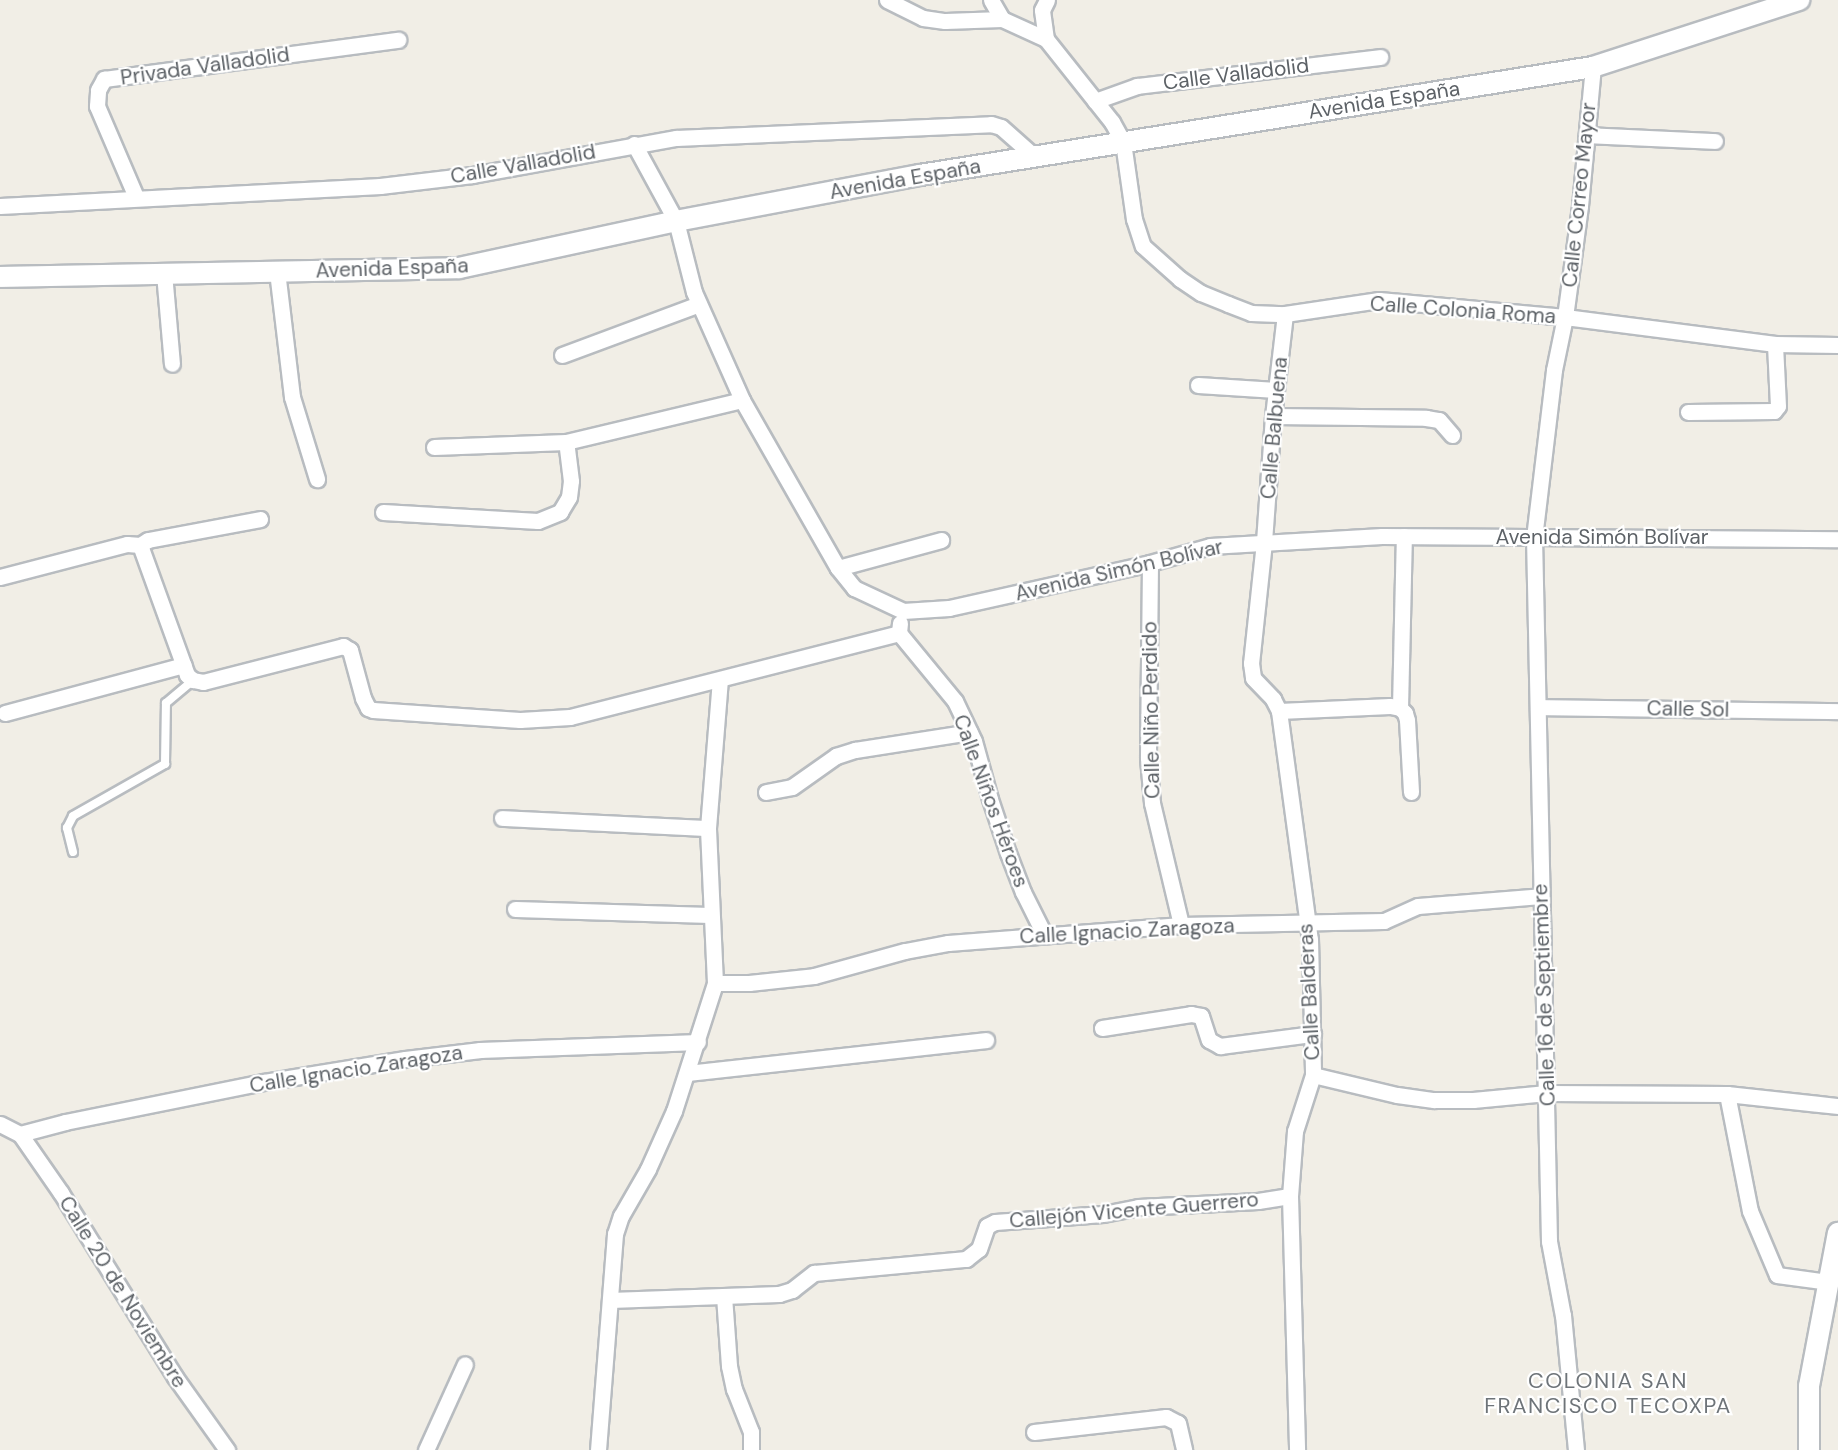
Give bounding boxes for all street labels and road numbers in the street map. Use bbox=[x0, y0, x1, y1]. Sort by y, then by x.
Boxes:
street label: Privada Valladolid bbox=[119, 42, 291, 90]
street label: Calle Valladolid bbox=[1162, 53, 1310, 95]
street label: Avenida España bbox=[1306, 76, 1462, 124]
street label: Calle Correo Mayor bbox=[1557, 101, 1601, 289]
street label: Calle Valladolid bbox=[448, 139, 598, 189]
street label: Avenida España bbox=[827, 153, 983, 205]
street label: Avenida España bbox=[315, 253, 469, 283]
street label: Calle Colonia Roma bbox=[1369, 291, 1557, 329]
street label: Calle Balbuena bbox=[1255, 356, 1293, 500]
street label: Avenida Simón Bolívar bbox=[1496, 524, 1708, 550]
street label: Avenida Simón Bolívar bbox=[1012, 534, 1226, 606]
street label: Calle Niño Perdido bbox=[1137, 621, 1165, 799]
street label: Calle Sol bbox=[1646, 696, 1730, 722]
street label: Calle Niños Héroes bbox=[948, 711, 1034, 891]
street label: Calle 16 de Septiembre bbox=[1528, 883, 1560, 1107]
street label: Calle Ignacio Zaragoza bbox=[1019, 913, 1235, 949]
street label: Calle Balderas bbox=[1293, 923, 1325, 1061]
street label: Calle Ignacio Zaragoza bbox=[248, 1040, 464, 1098]
street label: Callejón Vicente Guerrero bbox=[1008, 1187, 1260, 1233]
street label: Calle 20 de Noviembre bbox=[54, 1191, 192, 1393]

